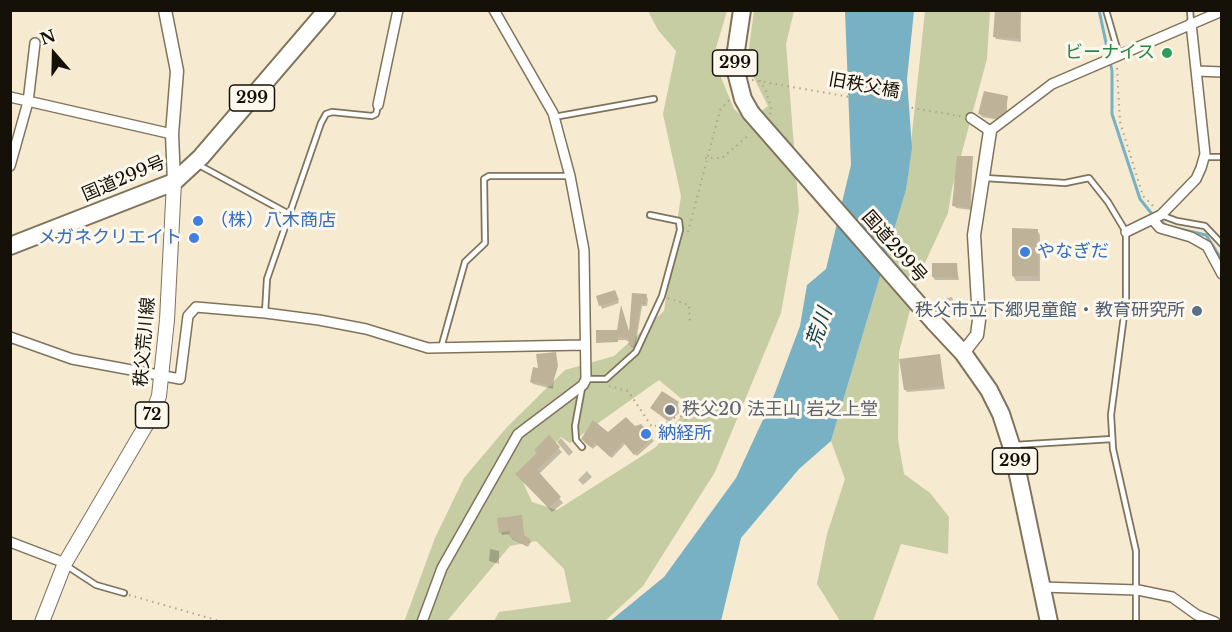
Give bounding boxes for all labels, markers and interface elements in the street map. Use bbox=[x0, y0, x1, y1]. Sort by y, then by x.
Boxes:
north arrow bbox=[24, 24, 84, 84]
text: N bbox=[37, 25, 58, 49]
place label: ビーナイス bbox=[1065, 42, 1155, 64]
marker: ビーナイス bbox=[1160, 46, 1174, 60]
road number: 299 bbox=[712, 50, 758, 76]
street label: 旧秩父橋 bbox=[827, 69, 901, 103]
road number: 299 bbox=[230, 85, 274, 111]
street label: 国道299号 bbox=[79, 152, 169, 206]
street label: 国道299号 bbox=[857, 207, 931, 287]
place label: （株）八木商店 bbox=[210, 210, 336, 232]
marker: （株）八木商店 bbox=[191, 214, 205, 228]
place label: メガネクリエイト bbox=[38, 227, 182, 249]
marker: メガネクリエイト bbox=[187, 231, 201, 245]
place label: やなぎだ bbox=[1037, 241, 1109, 263]
marker: やなぎだ bbox=[1018, 245, 1032, 259]
street label: 秩父荒川線 bbox=[130, 296, 160, 388]
place label: 秩父市立下郷児童館・教育研究所 bbox=[915, 300, 1185, 322]
marker: 秩父市立下郷児童館・教育研究所 bbox=[1190, 304, 1204, 318]
water label: 荒川 bbox=[802, 305, 838, 351]
place label: 秩父20 法王山 岩之上堂 bbox=[682, 399, 878, 421]
road number: 72 bbox=[136, 402, 168, 428]
marker: 秩父20 法王山 岩之上堂 bbox=[663, 403, 677, 417]
place label: 納経所 bbox=[658, 423, 712, 445]
marker: 納経所 bbox=[639, 427, 653, 441]
road number: 299 bbox=[992, 448, 1038, 474]

